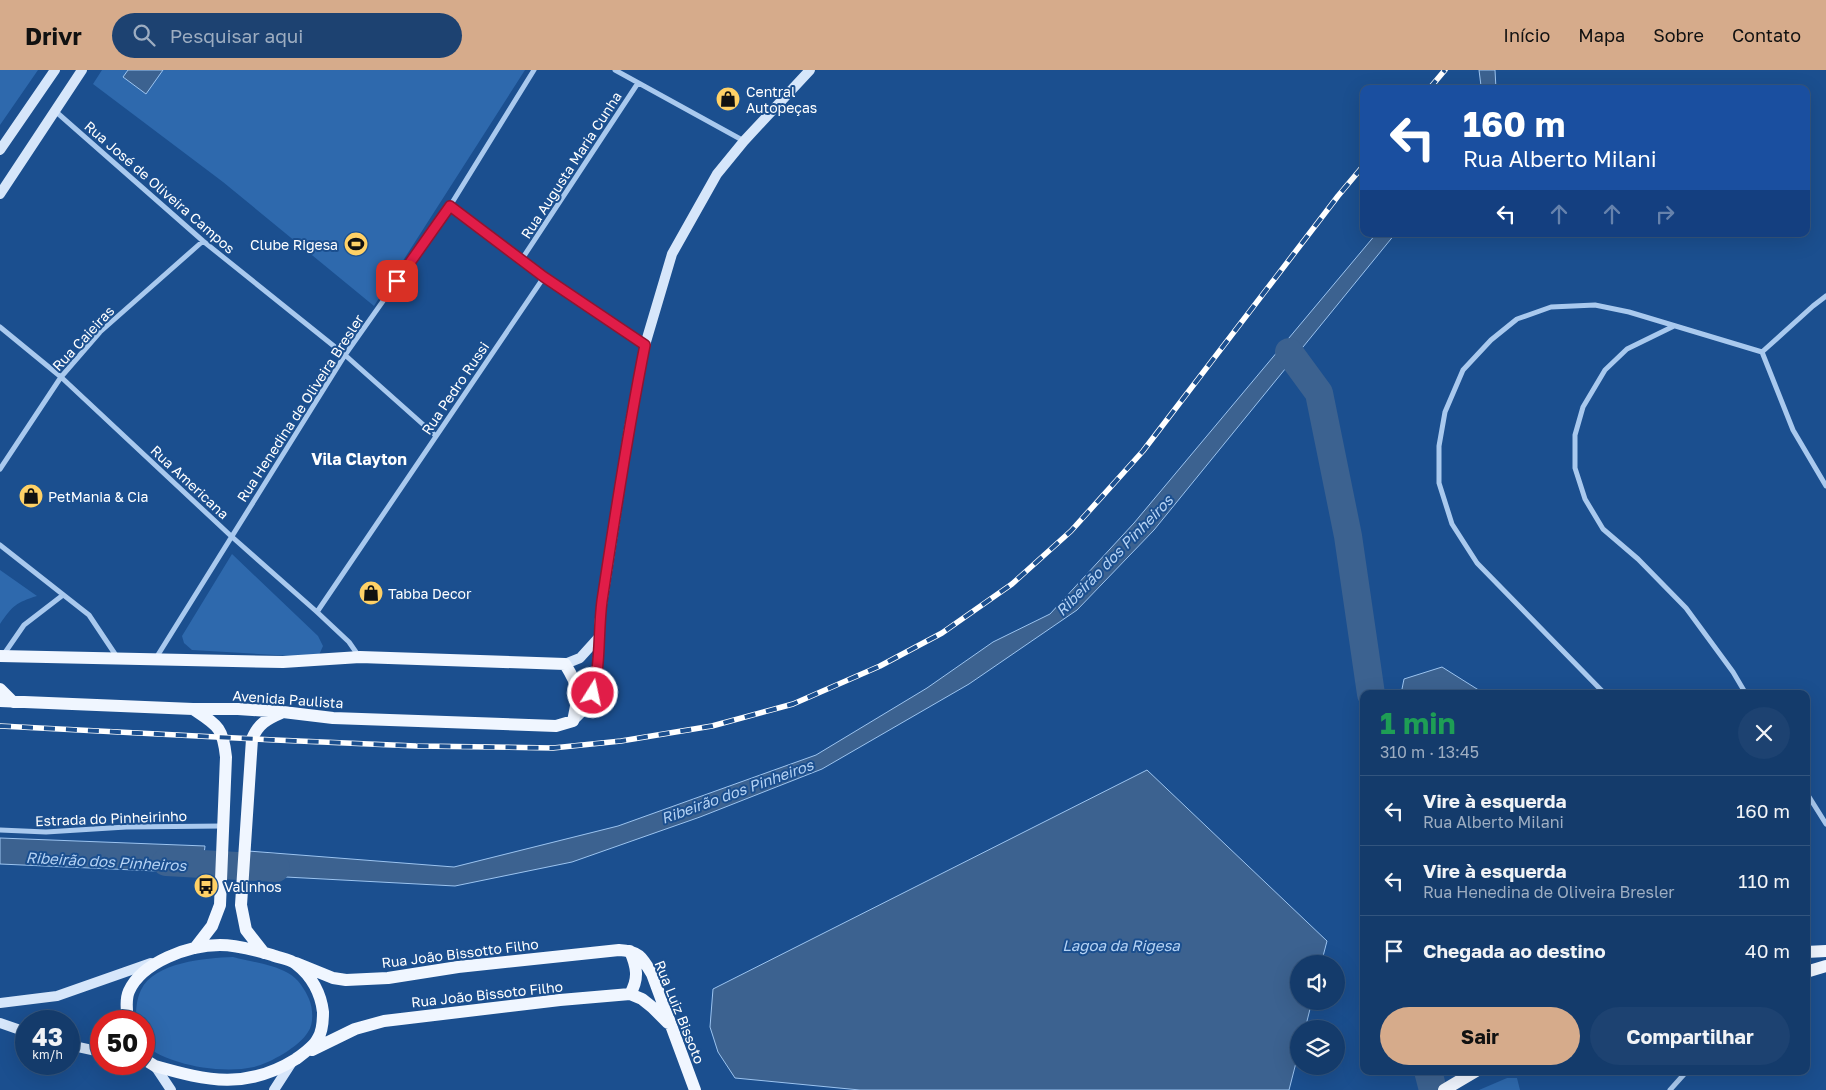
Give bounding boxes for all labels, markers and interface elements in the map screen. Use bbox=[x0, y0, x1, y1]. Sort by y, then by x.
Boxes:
search box bbox=[112, 13, 462, 58]
text: Drivr bbox=[25, 21, 82, 50]
icon: search bbox=[130, 21, 158, 49]
text: Pesquisar aqui bbox=[170, 24, 303, 47]
text: Início bbox=[1503, 24, 1550, 46]
text: Mapa bbox=[1578, 24, 1625, 46]
text: Sobre bbox=[1653, 24, 1704, 46]
text: Contato bbox=[1732, 24, 1801, 46]
place label: Central Autopeças bbox=[746, 83, 817, 116]
shop icon: Central Autopeças bbox=[715, 86, 741, 112]
street label: Rua Augusta Maria Cunha bbox=[517, 88, 625, 242]
text: 160 m bbox=[1463, 103, 1565, 145]
icon: left bbox=[1380, 105, 1445, 170]
street label: Rua José de Oliveira Campos bbox=[81, 117, 239, 257]
text: Rua Alberto Milani bbox=[1463, 145, 1657, 172]
icon: left bbox=[1492, 200, 1520, 228]
icon: ahead bbox=[1545, 200, 1573, 228]
icon: ahead bbox=[1598, 200, 1626, 228]
icon: right bbox=[1651, 200, 1679, 228]
sports icon: Clube Rigesa bbox=[343, 231, 369, 257]
place label: Clube Rigesa bbox=[250, 236, 338, 253]
pin bbox=[376, 260, 418, 302]
icon: arrive bbox=[383, 267, 411, 295]
street label: Rua Caieiras bbox=[49, 302, 117, 374]
street label: Rua Henedina de Oliveira Bresler bbox=[233, 311, 367, 505]
street label: Rua Pedro Russi bbox=[418, 338, 492, 438]
street label: Rua Americana bbox=[148, 442, 232, 522]
district label: Vila Clayton bbox=[311, 449, 407, 469]
shop icon: PetMania & Cia bbox=[18, 483, 44, 509]
place label: PetMania & Cia bbox=[48, 488, 149, 505]
water label: Ribeirão dos Pinheiros bbox=[1052, 490, 1177, 619]
shop icon: Tabba Decor bbox=[358, 580, 384, 606]
place label: Tabba Decor bbox=[388, 585, 472, 602]
position arrow bbox=[566, 666, 618, 718]
street label: Avenida Paulista bbox=[232, 687, 344, 711]
text: 1 min bbox=[1380, 705, 1456, 741]
button: close bbox=[1738, 707, 1790, 759]
text: 310 m · 13:45 bbox=[1380, 742, 1479, 762]
water label: Ribeirão dos Pinheiros bbox=[658, 755, 817, 827]
text: Vire à esquerda bbox=[1423, 789, 1566, 812]
icon: left bbox=[1380, 797, 1408, 825]
text: 160 m bbox=[1736, 799, 1790, 822]
street label: Estrada do Pinheirinho bbox=[35, 807, 187, 829]
text: Rua Alberto Milani bbox=[1423, 812, 1564, 832]
water label: Ribeirão dos Pinheiros bbox=[25, 848, 188, 874]
text: Vire à esquerda bbox=[1423, 859, 1566, 882]
icon: left bbox=[1380, 867, 1408, 895]
text: 110 m bbox=[1738, 869, 1790, 892]
bus stop icon: Valinhos bbox=[193, 873, 219, 899]
place label: Valinhos bbox=[224, 878, 282, 895]
text: Rua Henedina de Oliveira Bresler bbox=[1423, 882, 1675, 902]
street label: Rua João Bissotto Filho bbox=[381, 935, 539, 971]
water label: Lagoa da Rigesa bbox=[1062, 936, 1180, 955]
icon: arrive bbox=[1380, 937, 1408, 965]
text: Chegada ao destino bbox=[1423, 939, 1606, 962]
text: 40 m bbox=[1745, 939, 1790, 962]
map controls bbox=[1290, 955, 1345, 1075]
button: sound bbox=[1290, 955, 1345, 1010]
street label: Rua Luiz Bissoto bbox=[652, 958, 708, 1066]
street label: Rua João Bissoto Filho bbox=[410, 978, 564, 1010]
button: Sair bbox=[1380, 1007, 1580, 1065]
button: Compartilhar bbox=[1590, 1007, 1790, 1065]
speed limit sign: 50 bbox=[90, 1010, 155, 1075]
button: layers bbox=[1290, 1020, 1345, 1075]
text: 43 bbox=[32, 1021, 63, 1052]
text: km/h bbox=[32, 1047, 63, 1062]

